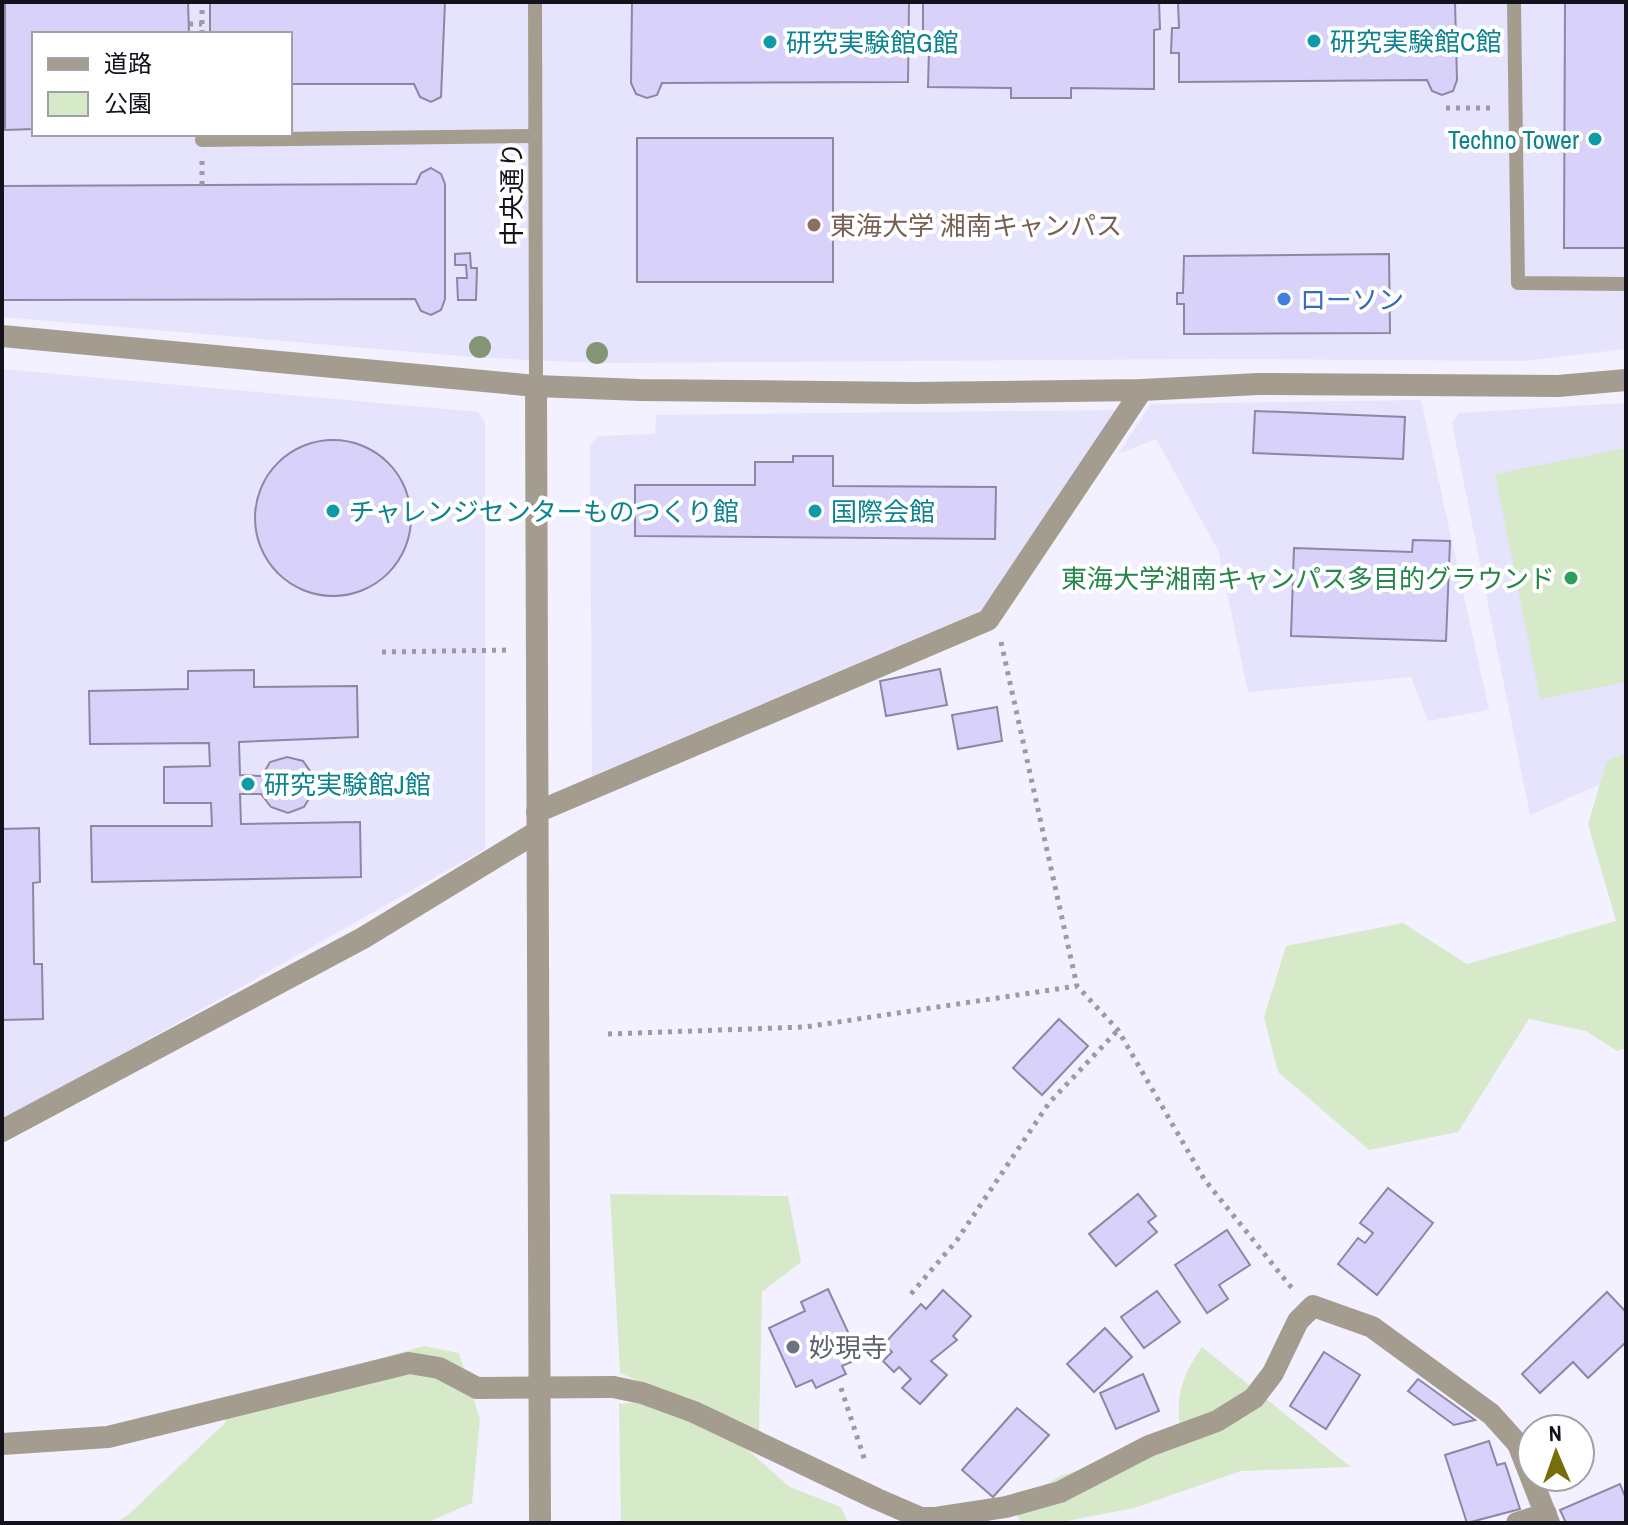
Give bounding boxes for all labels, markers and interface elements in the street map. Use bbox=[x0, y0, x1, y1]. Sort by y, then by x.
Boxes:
place label: 研究実験館C館 bbox=[1330, 24, 1501, 59]
place label: 研究実験館G館 bbox=[786, 25, 959, 60]
legend bbox=[32, 32, 292, 136]
marker: 研究実験館C館 bbox=[1305, 32, 1323, 50]
marker: 研究実験館G館 bbox=[761, 33, 779, 51]
text: 道路 bbox=[104, 47, 152, 79]
text: 公園 bbox=[104, 87, 152, 119]
place label: Techno Tower bbox=[1448, 122, 1579, 157]
marker: Techno Tower bbox=[1586, 130, 1604, 148]
street label: 中央通り bbox=[494, 142, 529, 246]
place label: 東海大学 湘南キャンパス bbox=[830, 208, 1122, 243]
marker: 東海大学 湘南キャンパス bbox=[805, 216, 823, 234]
place label: ローソン bbox=[1300, 282, 1404, 317]
marker: ローソン bbox=[1275, 290, 1293, 308]
place label: チャレンジセンターものつくり館 bbox=[349, 494, 739, 529]
place label: 国際会館 bbox=[831, 494, 935, 529]
marker: チャレンジセンターものつくり館 bbox=[324, 502, 342, 520]
marker: 国際会館 bbox=[806, 502, 824, 520]
place label: 東海大学湘南キャンパス多目的グラウンド bbox=[1061, 561, 1555, 596]
marker: 東海大学湘南キャンパス多目的グラウンド bbox=[1562, 569, 1580, 587]
place label: 研究実験館J館 bbox=[264, 767, 431, 802]
marker: 研究実験館J館 bbox=[239, 775, 257, 793]
place label: 妙現寺 bbox=[809, 1330, 887, 1365]
marker: 妙現寺 bbox=[784, 1338, 802, 1356]
north arrow bbox=[1516, 1413, 1596, 1493]
text: N bbox=[1548, 1418, 1562, 1448]

